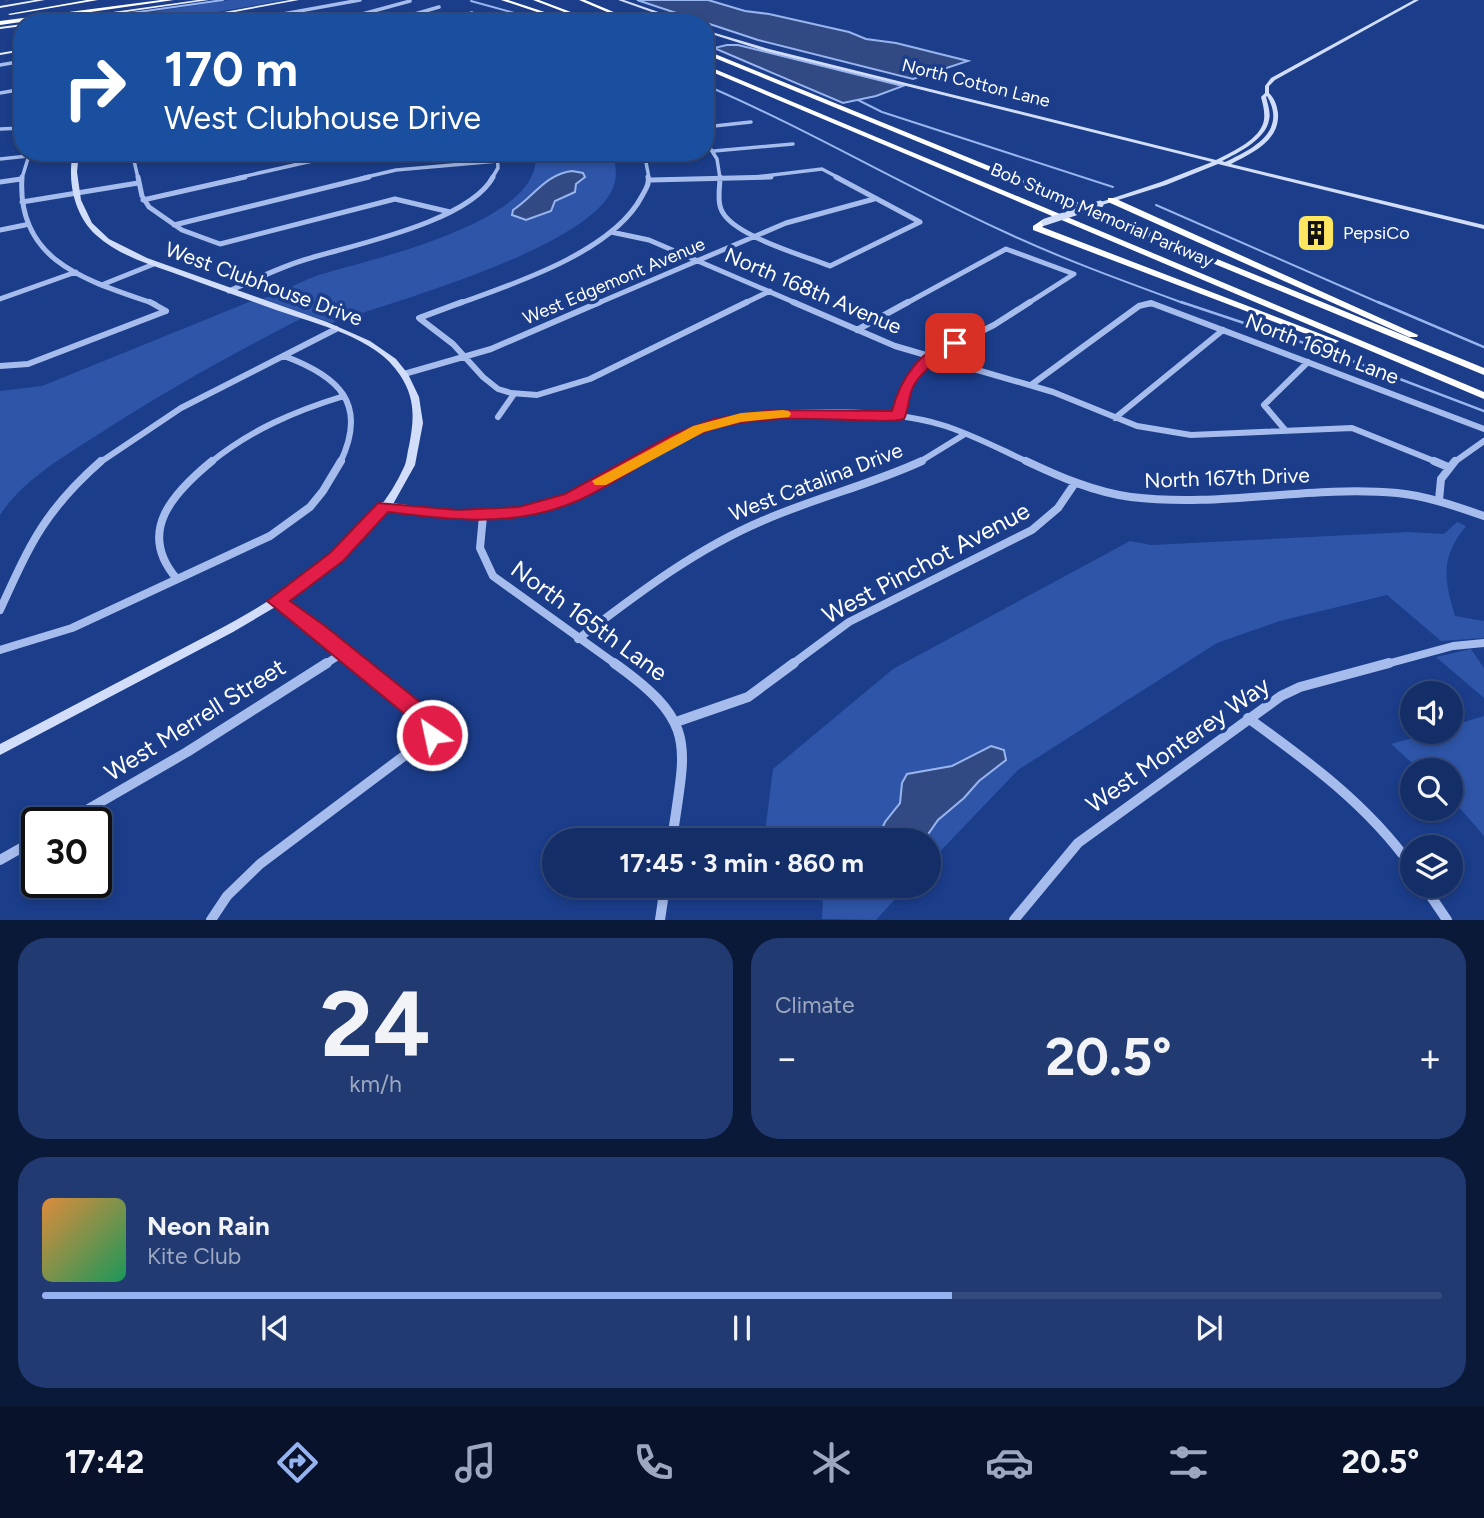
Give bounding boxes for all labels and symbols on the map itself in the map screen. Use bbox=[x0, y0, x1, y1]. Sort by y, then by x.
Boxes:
street label: North Cotton Lane bbox=[900, 54, 1053, 112]
street label: Bob Stump Memorial Parkway bbox=[987, 158, 1217, 272]
building icon: PepsiCo bbox=[1295, 212, 1337, 254]
place label: PepsiCo bbox=[1343, 222, 1410, 244]
street label: West Edgemont Avenue bbox=[520, 233, 708, 329]
street label: West Clubhouse Drive bbox=[162, 236, 366, 331]
street label: North 168th Avenue bbox=[721, 242, 905, 339]
street label: North 169th Lane bbox=[1242, 308, 1403, 389]
pin bbox=[925, 313, 985, 373]
street label: West Catalina Drive bbox=[726, 437, 906, 526]
street label: North 167th Drive bbox=[1144, 462, 1310, 493]
street label: West Pinchot Avenue bbox=[817, 496, 1034, 630]
street label: North 165th Lane bbox=[506, 554, 673, 687]
street label: West Merrell Street bbox=[99, 652, 291, 787]
street label: West Monterey Way bbox=[1080, 670, 1275, 819]
position arrow bbox=[395, 698, 469, 772]
speed limit sign: 30 bbox=[21, 807, 112, 898]

